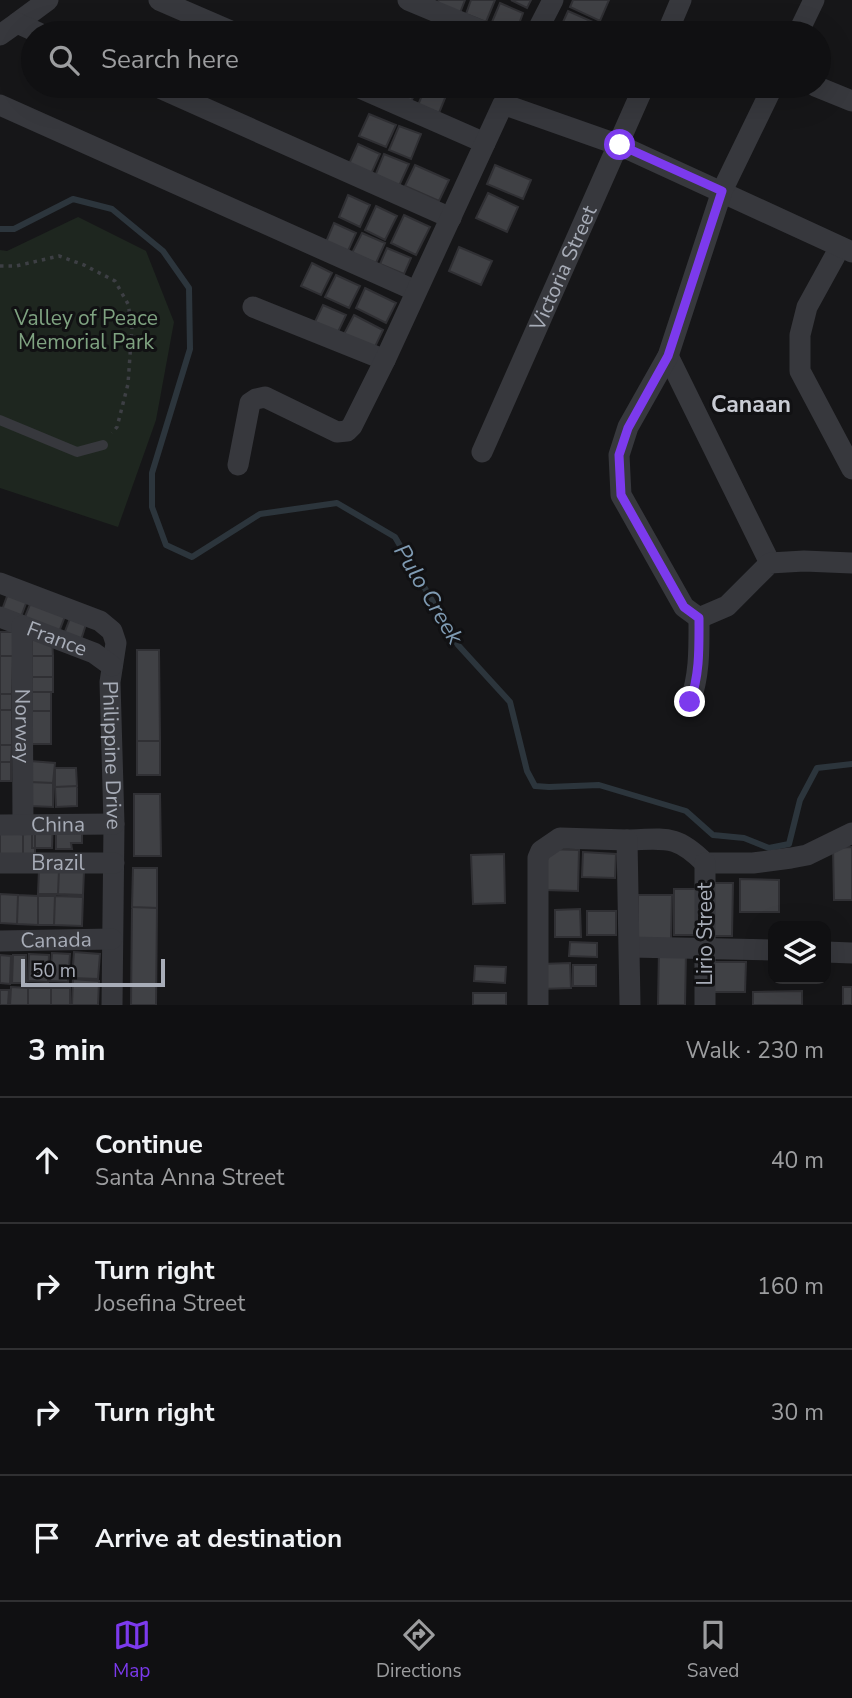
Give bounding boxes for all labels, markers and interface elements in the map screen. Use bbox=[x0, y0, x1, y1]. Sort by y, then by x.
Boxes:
search box bbox=[21, 21, 831, 98]
icon: search bbox=[45, 41, 83, 79]
text: Search here bbox=[101, 42, 239, 77]
route start bbox=[604, 129, 635, 160]
street label: Victoria Street bbox=[523, 201, 604, 336]
park label: Valley of Peace Memorial Park bbox=[13, 304, 158, 356]
district label: Canaan bbox=[711, 389, 791, 420]
water label: Pulo Creek bbox=[386, 538, 471, 651]
street label: France bbox=[23, 615, 91, 663]
street label: Philippine Drive bbox=[96, 680, 128, 830]
route end bbox=[674, 686, 705, 717]
street label: Norway bbox=[8, 689, 37, 764]
street label: China bbox=[31, 810, 85, 839]
street label: Brazil bbox=[31, 849, 86, 877]
street label: Lirio Street bbox=[691, 882, 719, 986]
map controls bbox=[768, 921, 831, 984]
button: layers bbox=[768, 921, 831, 984]
street label: Canada bbox=[20, 925, 92, 955]
scale bar bbox=[21, 956, 164, 988]
text: 50 m bbox=[32, 958, 76, 984]
text: 3 min bbox=[28, 1030, 106, 1071]
text: Walk · 230 m bbox=[685, 1035, 824, 1066]
text: Continue bbox=[95, 1127, 203, 1162]
icon: ahead bbox=[28, 1141, 66, 1179]
text: 40 m bbox=[771, 1145, 824, 1176]
text: Santa Anna Street bbox=[95, 1162, 284, 1193]
text: Turn right bbox=[95, 1253, 214, 1288]
icon: right bbox=[28, 1267, 66, 1305]
text: 160 m bbox=[757, 1271, 824, 1302]
text: Josefina Street bbox=[95, 1288, 245, 1319]
icon: right bbox=[28, 1393, 66, 1431]
text: Turn right bbox=[95, 1395, 214, 1430]
text: 30 m bbox=[771, 1397, 824, 1428]
icon: arrive bbox=[28, 1519, 66, 1557]
text: Arrive at destination bbox=[95, 1521, 342, 1556]
tab: Map bbox=[113, 1616, 151, 1684]
tab: Directions bbox=[376, 1616, 462, 1684]
tab: Saved bbox=[687, 1616, 739, 1684]

